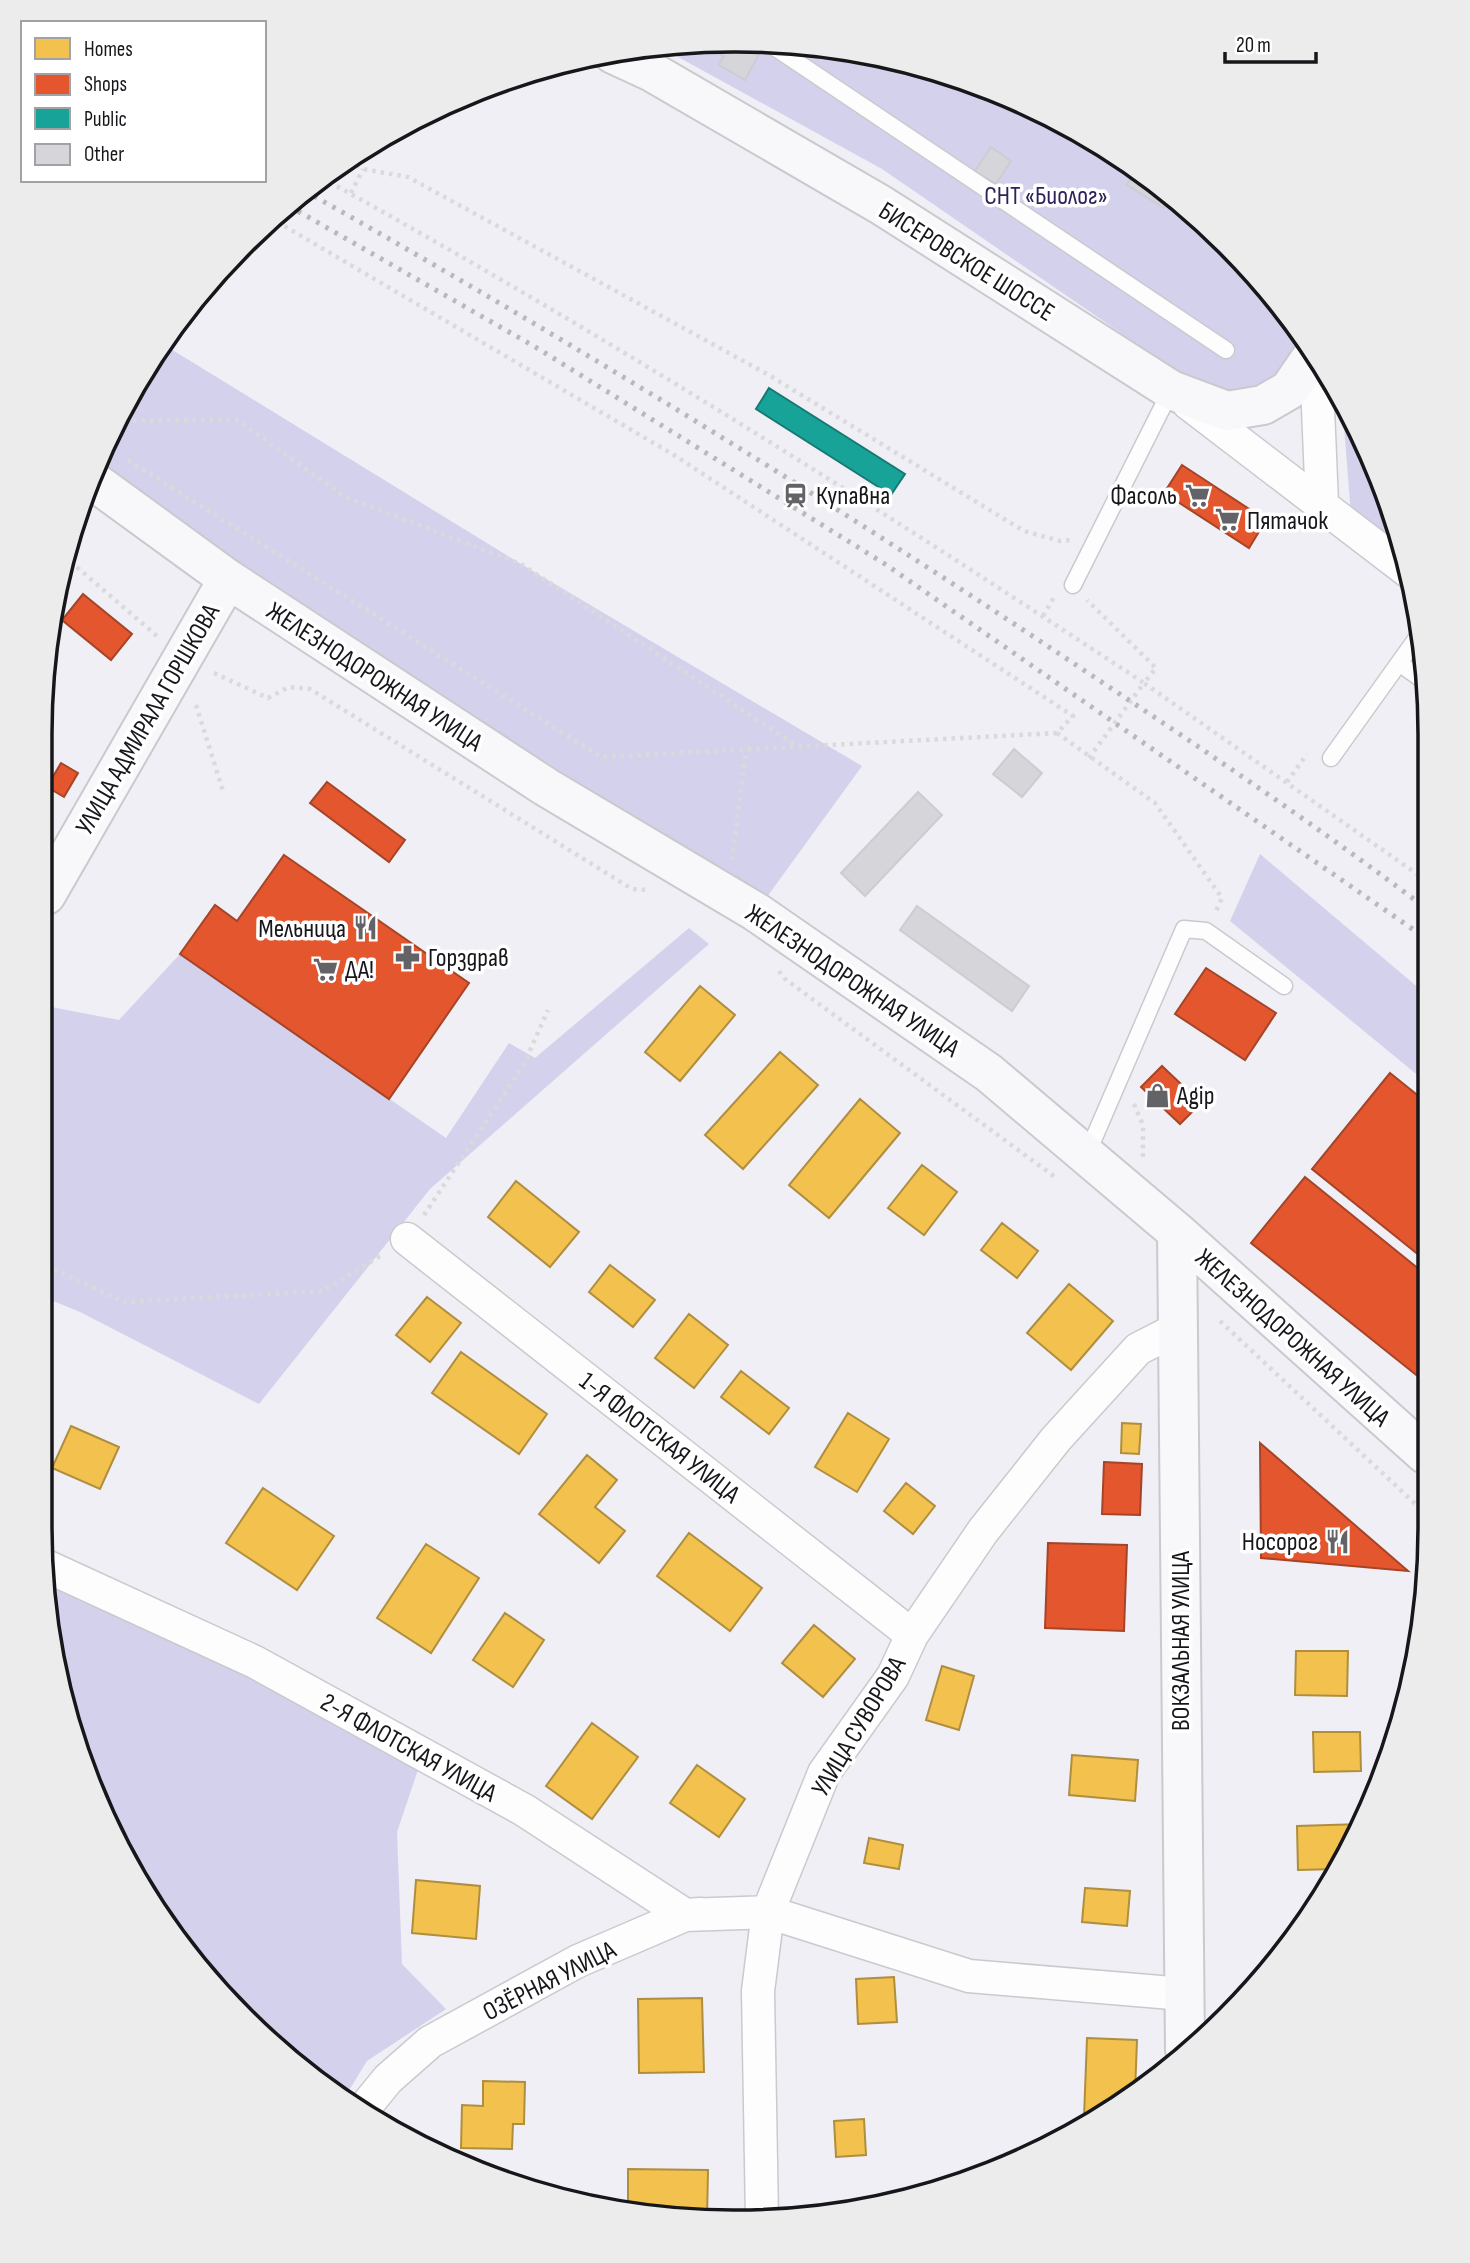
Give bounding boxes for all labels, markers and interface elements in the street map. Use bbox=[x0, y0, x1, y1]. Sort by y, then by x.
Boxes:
legend bbox=[21, 21, 266, 182]
scale bar bbox=[1225, 21, 1316, 65]
text: 20 m bbox=[1236, 33, 1271, 58]
text: Homes bbox=[84, 37, 133, 62]
text: Shops bbox=[84, 72, 127, 97]
text: Public bbox=[84, 107, 127, 132]
text: Other bbox=[84, 142, 124, 167]
park label: СНТ «Биолог» bbox=[984, 181, 1108, 212]
street label: БИСЕРОВСКОЕ ШОССЕ bbox=[873, 196, 1060, 329]
station icon: Купавна bbox=[782, 481, 810, 509]
place label: Купавна bbox=[816, 481, 890, 512]
place label: Фасоль bbox=[1110, 481, 1177, 512]
supermarket icon: Фасоль bbox=[1183, 481, 1211, 509]
supermarket icon: Пятачок bbox=[1213, 506, 1241, 534]
place label: Пятачок bbox=[1247, 506, 1328, 537]
street label: ЖЕЛЕЗНОДОРОЖНАЯ УЛИЦА bbox=[260, 596, 489, 759]
street label: УЛИЦА АДМИРАЛА ГОРШКОВА bbox=[70, 598, 227, 841]
street label: ЖЕЛЕЗНОДОРОЖНАЯ УЛИЦА bbox=[739, 898, 966, 1065]
place label: Мельница bbox=[258, 914, 346, 945]
restaurant icon: Мельница bbox=[352, 914, 380, 942]
pharmacy icon: Горздрав bbox=[394, 943, 422, 971]
place label: Горздрав bbox=[428, 943, 509, 974]
supermarket icon: ДА! bbox=[311, 955, 339, 983]
place label: ДА! bbox=[345, 955, 374, 986]
shop icon: Agip bbox=[1143, 1081, 1171, 1109]
place label: Agip bbox=[1176, 1081, 1214, 1112]
street label: ЖЕЛЕЗНОДОРОЖНАЯ УЛИЦА bbox=[1188, 1243, 1396, 1434]
street label: 1-Я ФЛОТСКАЯ УЛИЦА bbox=[573, 1366, 746, 1511]
place label: Носорог bbox=[1242, 1527, 1318, 1558]
restaurant icon: Носорог bbox=[1324, 1527, 1352, 1555]
street label: ВОКЗАЛЬНАЯ УЛИЦА bbox=[1166, 1550, 1197, 1731]
street label: УЛИЦА СУВОРОВА bbox=[806, 1651, 913, 1802]
street label: 2-Я ФЛОТСКАЯ УЛИЦА bbox=[315, 1687, 502, 1810]
street label: ОЗЁРНАЯ УЛИЦА bbox=[478, 1934, 622, 2028]

